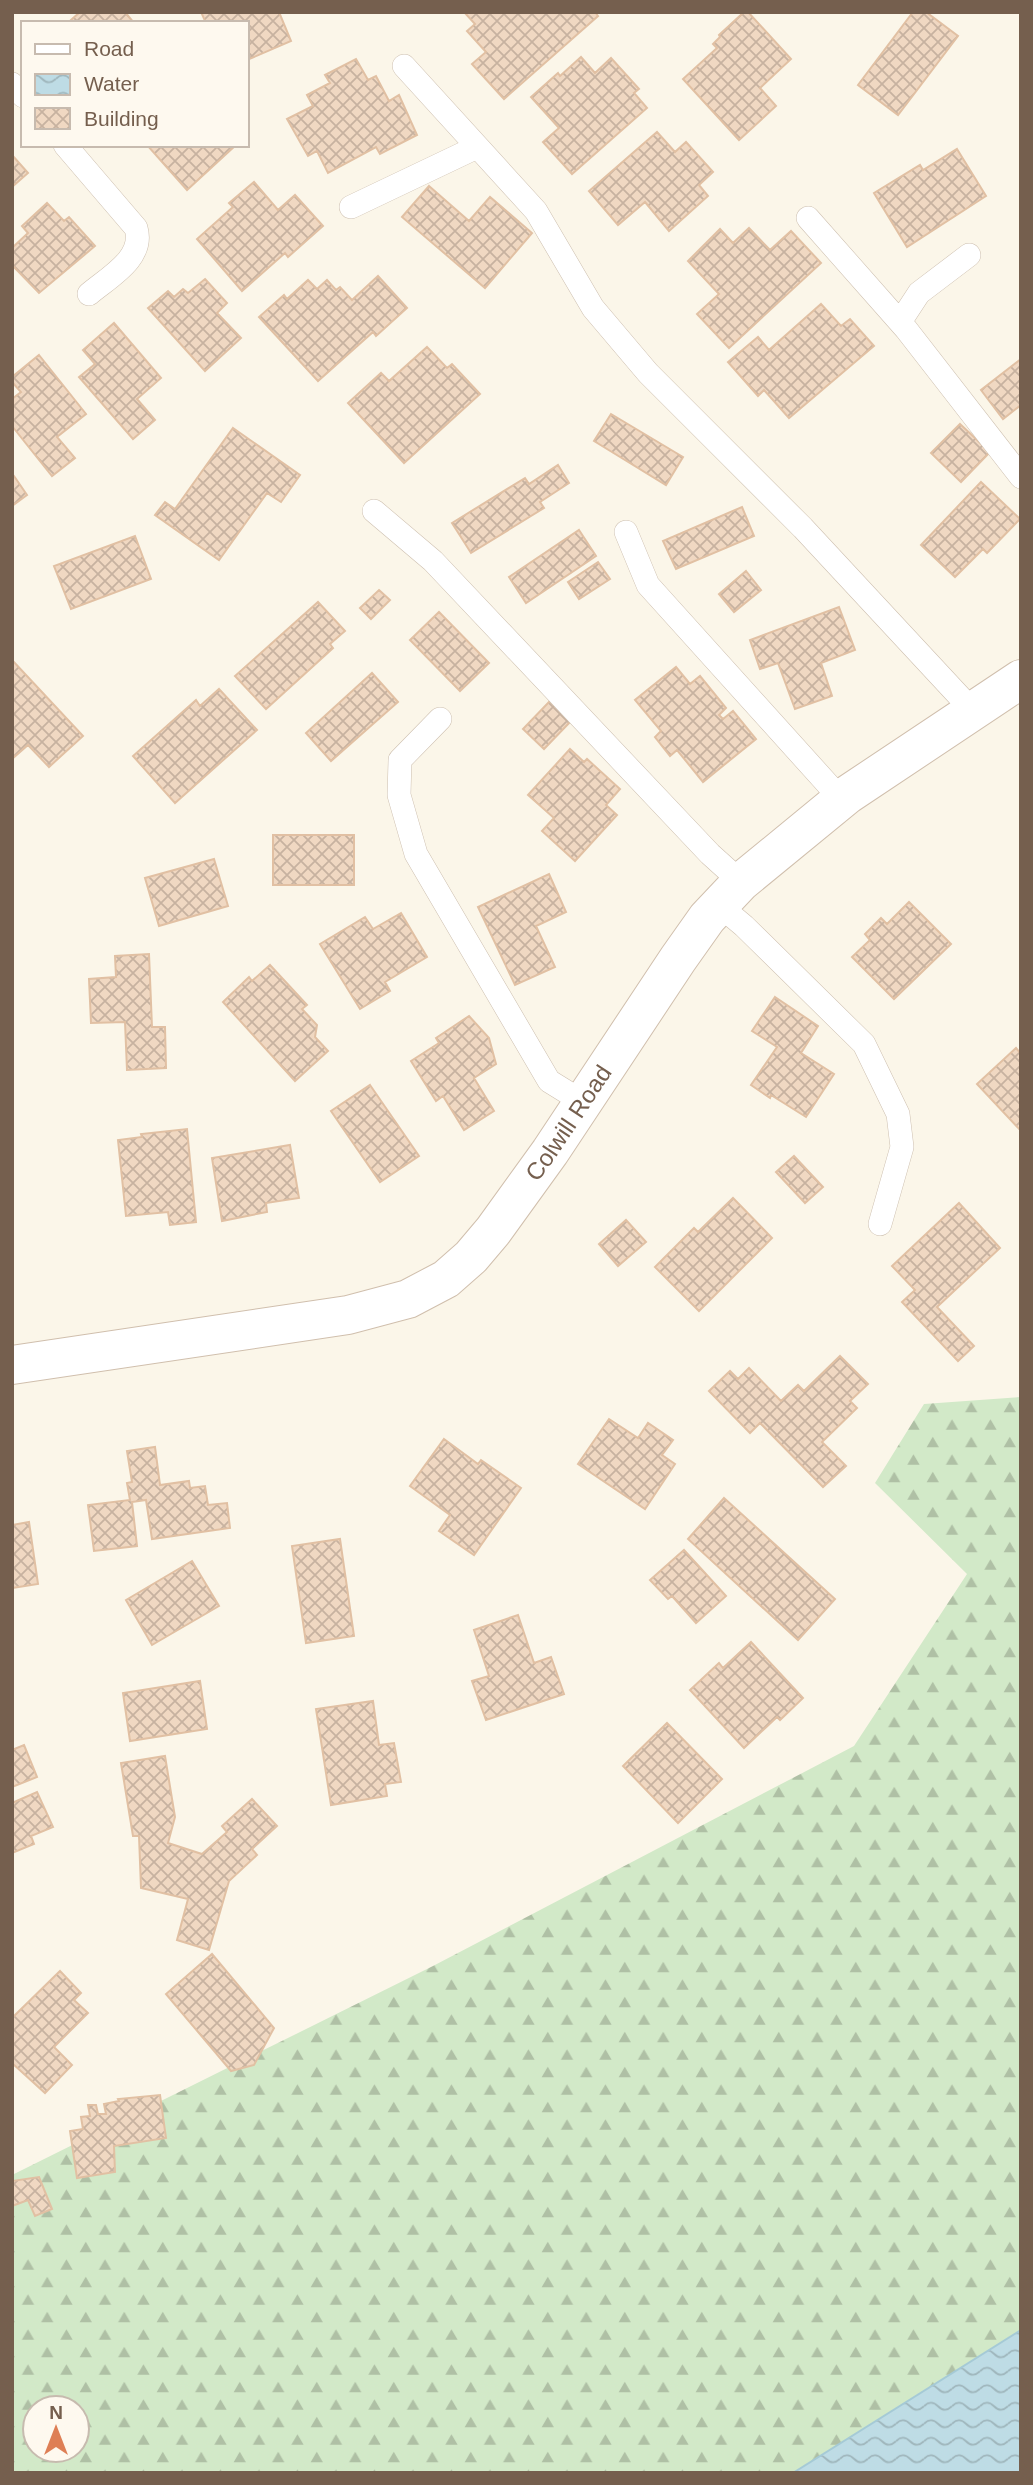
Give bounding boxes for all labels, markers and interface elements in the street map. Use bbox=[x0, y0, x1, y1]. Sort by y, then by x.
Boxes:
legend bbox=[21, 21, 248, 147]
text: Road bbox=[84, 37, 134, 60]
text: Water bbox=[84, 72, 139, 95]
text: Building bbox=[84, 107, 159, 130]
street label: Colwill Road bbox=[520, 1060, 617, 1186]
north arrow bbox=[21, 2394, 91, 2464]
text: N bbox=[49, 2402, 63, 2423]

